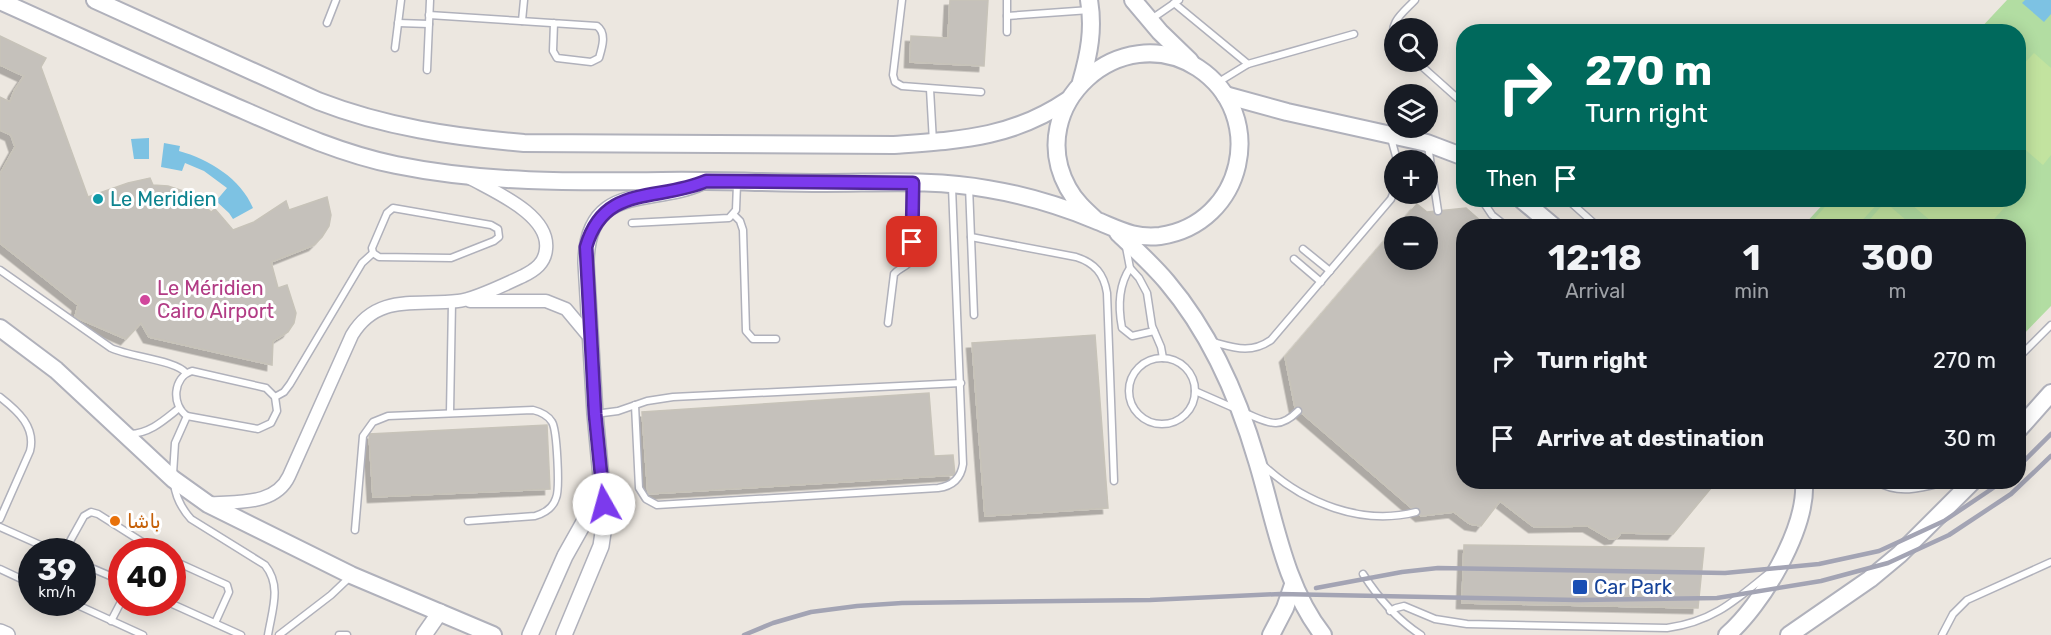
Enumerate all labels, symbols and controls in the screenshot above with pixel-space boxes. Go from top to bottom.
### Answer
map controls [1384,18,1438,270]
button: search [1384,18,1438,72]
text: 270 m [1585,46,1712,96]
icon: right [1486,48,1564,126]
button: layers [1384,84,1438,138]
text: Turn right [1585,97,1708,129]
button: + [1384,150,1438,204]
icon: arrive [1549,162,1582,195]
text: Then [1486,165,1537,192]
place label: Le Meridien [110,187,217,211]
marker: Le Meridien [91,192,105,206]
pin [886,216,937,267]
button: − [1384,216,1438,270]
icon: arrive [895,225,928,258]
text: 12:18 [1548,236,1642,279]
text: 1 [1743,236,1761,279]
text: 300 [1861,236,1934,279]
place label: Le Méridien Cairo Airport [157,276,274,323]
text: Arrival [1565,279,1625,303]
text: min [1734,279,1769,303]
text: m [1889,279,1906,303]
marker: Le Méridien Cairo Airport [138,293,152,307]
icon: right [1486,344,1519,377]
text: Turn right [1537,347,1647,374]
text: 270 m [1933,347,1996,374]
icon: arrive [1486,422,1519,455]
text: Arrive at destination [1537,425,1764,452]
text: 30 m [1944,425,1996,452]
position arrow [572,472,636,536]
place label: باشا [127,509,161,533]
marker: باشا [108,514,122,528]
speed limit sign: 40 [108,538,186,616]
text: 39 [38,552,77,588]
place label: Car Park [1594,575,1673,599]
marker: Car Park [1571,578,1589,596]
text: km/h [38,583,76,601]

